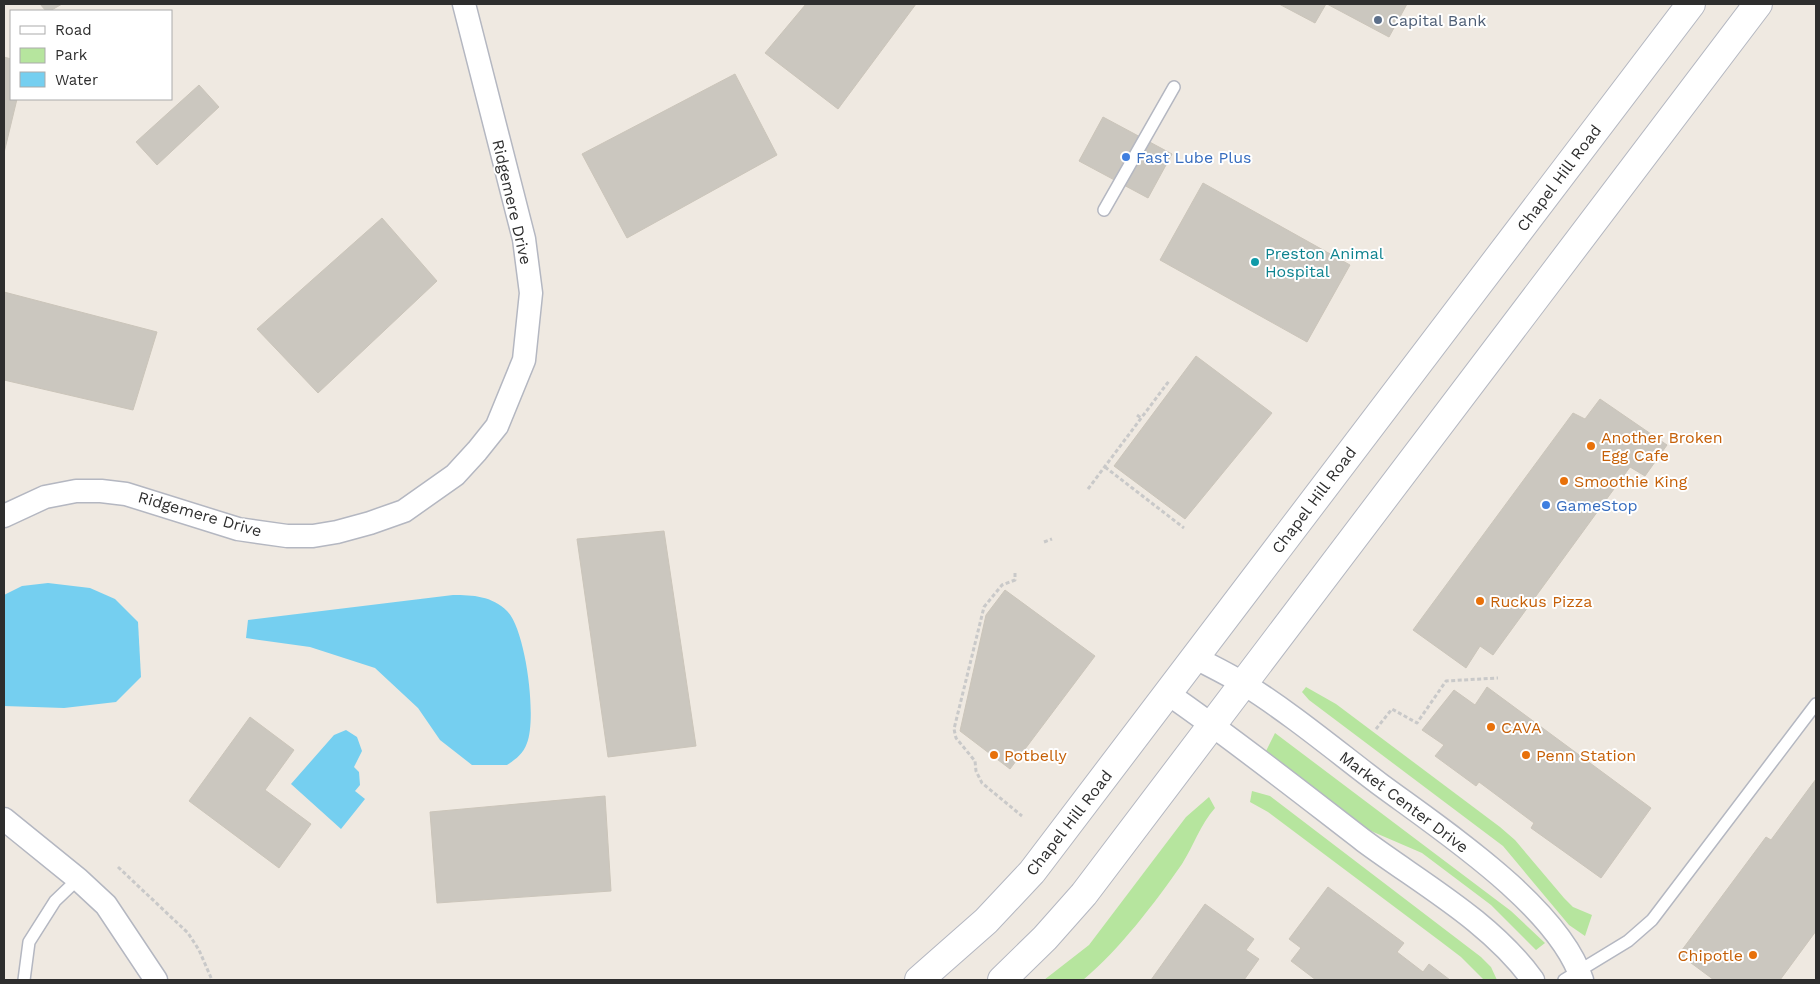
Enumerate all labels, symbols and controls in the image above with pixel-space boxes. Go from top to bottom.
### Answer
legend [10,10,172,100]
place label: Capital Bank [1388,11,1486,30]
marker: Capital Bank [1372,14,1384,26]
text: Road [55,21,92,39]
text: Park [55,46,88,64]
text: Water [55,71,98,89]
street label: Chapel Hill Road [1513,121,1605,235]
street label: Ridgemere Drive [488,138,536,266]
place label: Fast Lube Plus [1136,148,1252,167]
marker: Fast Lube Plus [1120,151,1132,163]
place label: Preston Animal Hospital [1265,244,1384,281]
marker: Preston Animal Hospital [1249,256,1261,268]
place label: Another Broken Egg Cafe [1601,428,1723,465]
marker: Another Broken Egg Cafe [1585,440,1597,452]
street label: Chapel Hill Road [1268,443,1360,557]
place label: Smoothie King [1574,472,1688,491]
marker: Smoothie King [1558,475,1570,487]
street label: Ridgemere Drive [136,487,264,541]
place label: GameStop [1556,496,1638,515]
marker: GameStop [1540,499,1552,511]
place label: Ruckus Pizza [1490,592,1592,611]
marker: Ruckus Pizza [1474,595,1486,607]
place label: CAVA [1501,718,1542,737]
marker: CAVA [1485,721,1497,733]
place label: Potbelly [1004,746,1067,765]
place label: Penn Station [1536,746,1636,765]
street label: Market Center Drive [1336,747,1472,857]
marker: Potbelly [988,749,1000,761]
marker: Penn Station [1520,749,1532,761]
street label: Chapel Hill Road [1022,766,1116,880]
place label: Chipotle [1678,946,1743,965]
marker: Chipotle [1747,949,1759,961]

